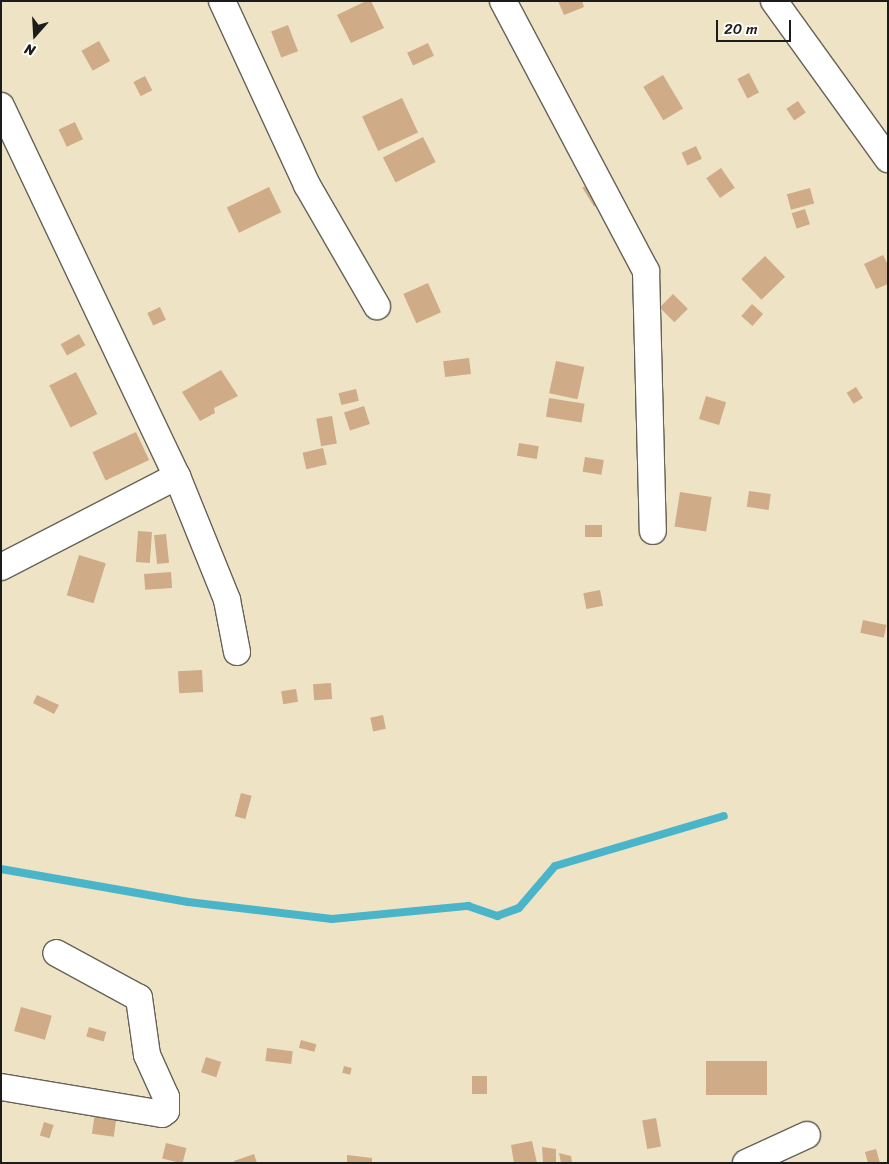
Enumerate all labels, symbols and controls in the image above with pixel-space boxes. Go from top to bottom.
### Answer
north arrow [10,10,60,60]
scale bar [719,10,794,42]
text: 20 m [724,16,758,42]
text: N [21,36,39,63]

